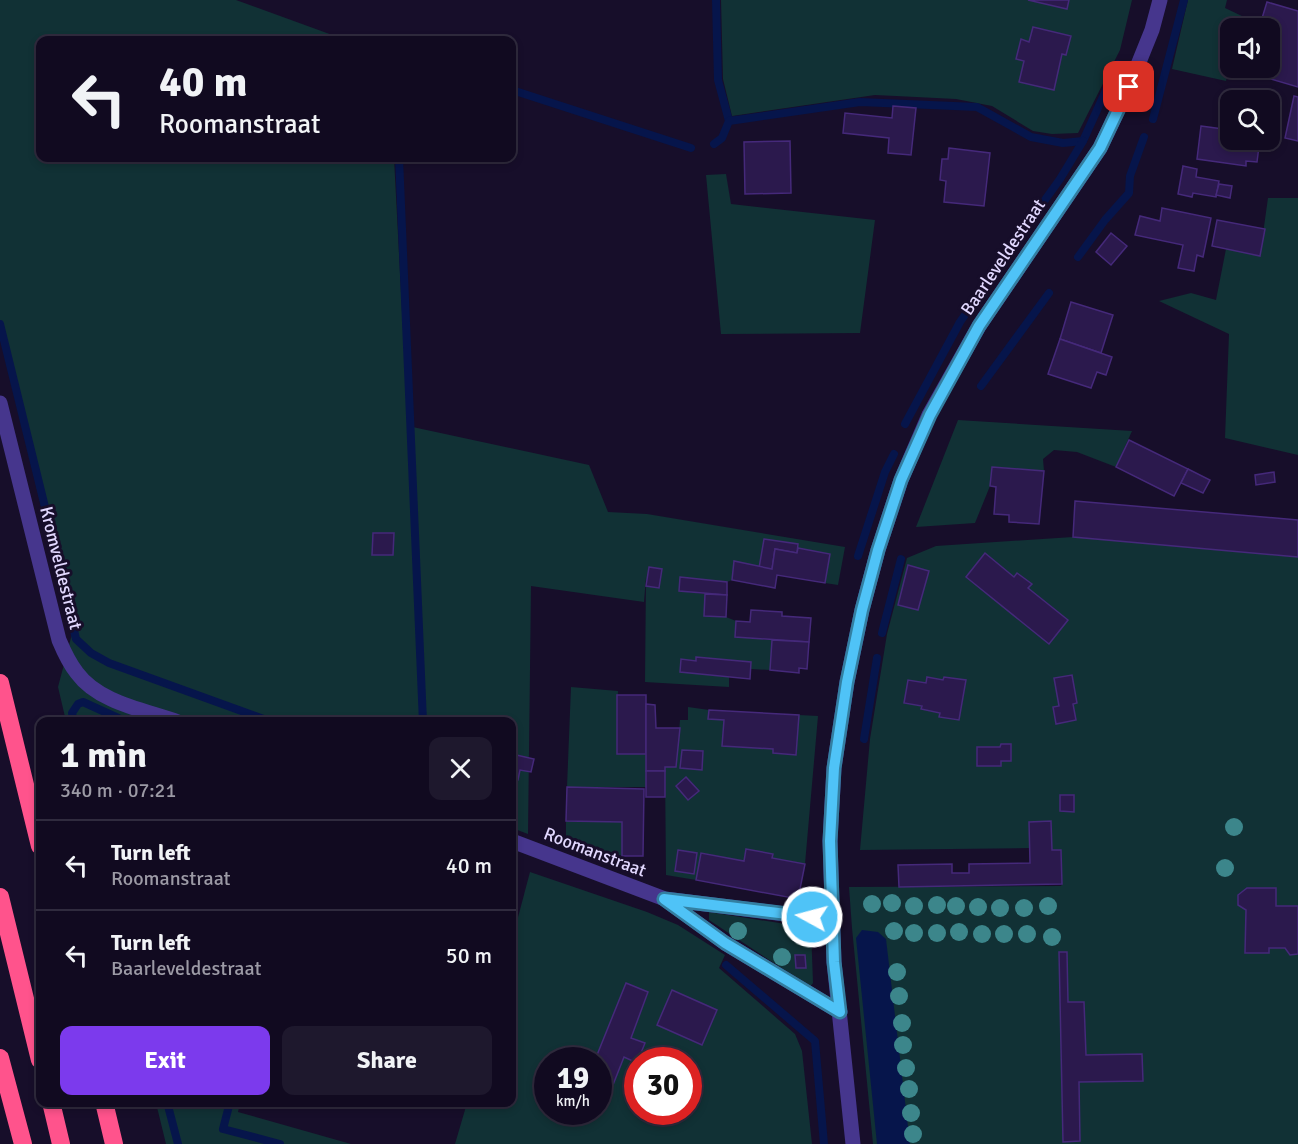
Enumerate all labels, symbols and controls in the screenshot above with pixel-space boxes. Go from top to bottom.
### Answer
map controls [1220,18,1280,150]
button: sound [1220,18,1280,78]
text: 40 m [159,57,248,108]
icon: left [60,60,138,138]
pin [1103,61,1154,112]
icon: arrive [1112,70,1145,103]
button: search [1220,90,1280,150]
text: Roomanstraat [159,108,320,141]
street label: Baarleveldestraat [956,195,1050,319]
street label: Kromveldestraat [35,504,87,632]
text: 1 min [60,733,147,778]
button: close [429,737,492,800]
text: 340 m · 07:21 [60,778,176,803]
street label: Roomanstraat [541,822,649,882]
text: Turn left [111,839,191,866]
icon: left [60,849,93,882]
text: 40 m [446,852,492,879]
text: Roomanstraat [111,866,231,891]
position arrow [780,885,844,949]
text: Turn left [111,929,191,956]
icon: left [60,939,93,972]
text: 50 m [446,942,492,969]
text: Baarleveldestraat [111,956,261,981]
button: Exit [60,1026,270,1095]
button: Share [282,1026,492,1095]
speed limit sign: 30 [624,1047,702,1125]
text: 19 [557,1060,589,1097]
text: km/h [556,1092,590,1110]

